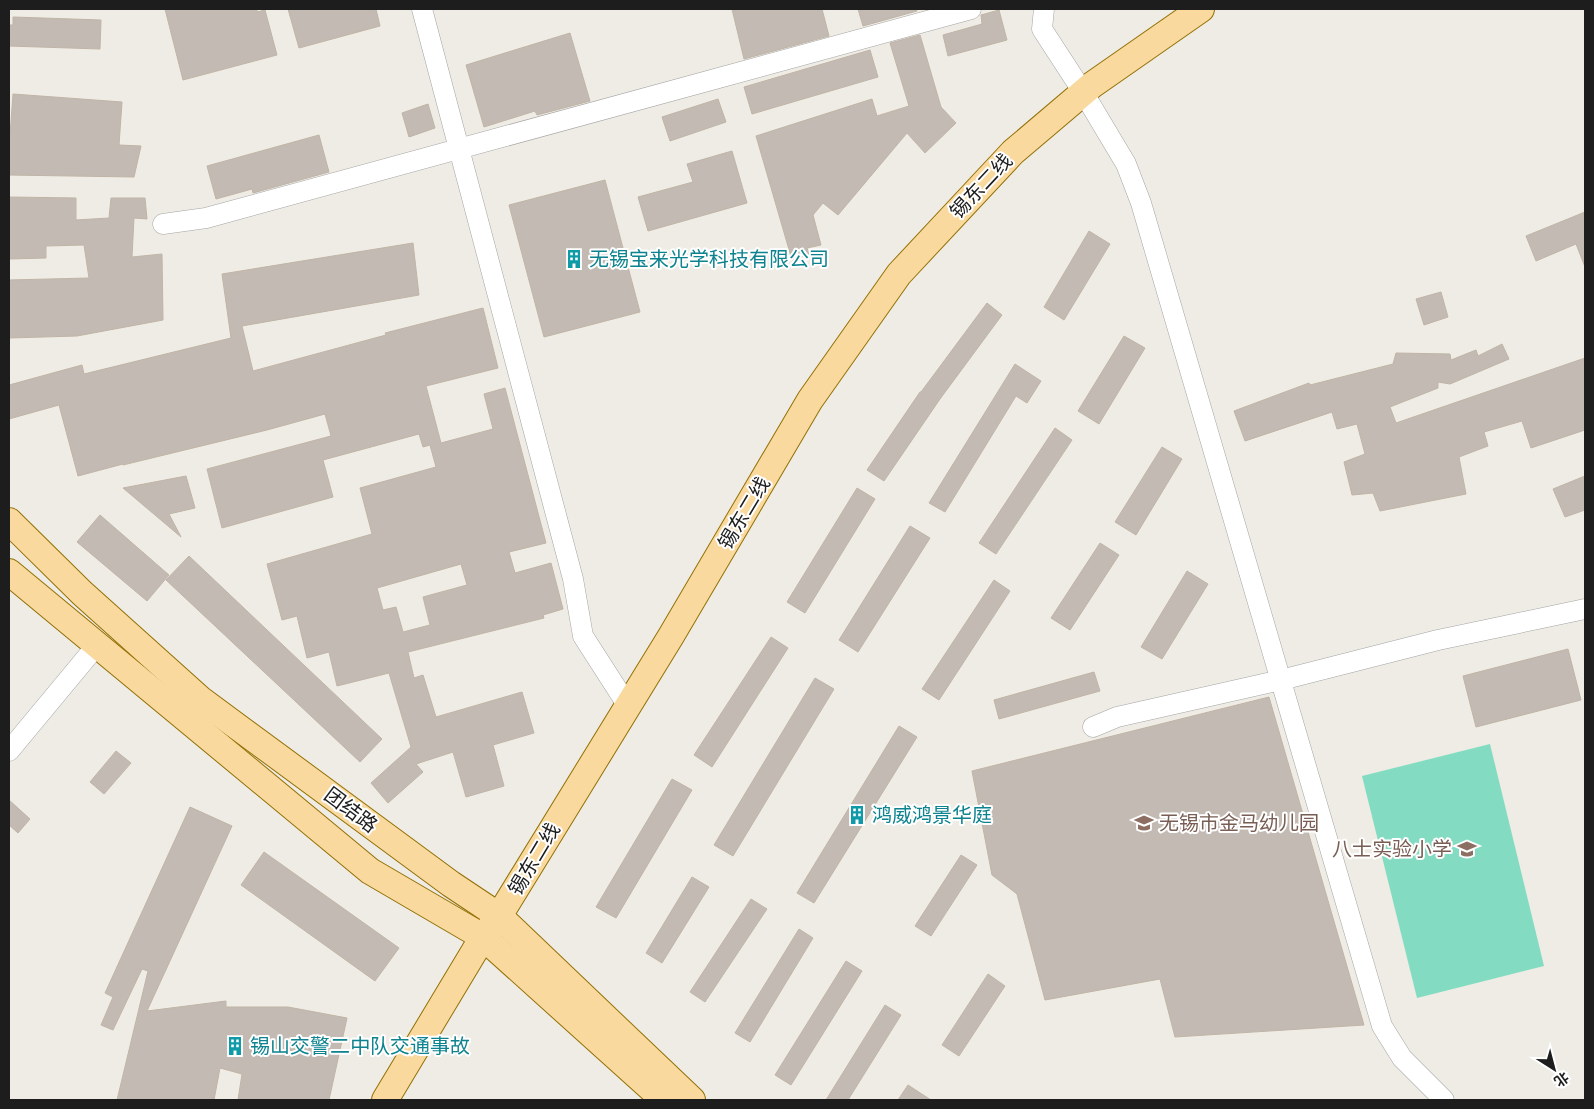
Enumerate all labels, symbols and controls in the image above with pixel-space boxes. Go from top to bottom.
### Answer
street label: 锡东二线 [946,150,1016,223]
building icon: 无锡宝来光学科技有限公司 [563,248,585,270]
place label: 无锡宝来光学科技有限公司 [589,249,829,270]
street label: 锡东二线 [715,474,774,553]
street label: 团结路 [320,784,381,837]
building icon: 鸿威鸿景华庭 [846,804,868,826]
place label: 鸿威鸿景华庭 [872,805,992,826]
school or university icon: 无锡市金马幼儿园 [1133,812,1155,834]
place label: 无锡市金马幼儿园 [1159,813,1319,834]
street label: 锡东二线 [505,820,564,899]
school or university icon: 八士实验小学 [1456,838,1478,860]
place label: 八士实验小学 [1332,839,1452,860]
building icon: 锡山交警二中队交通事故 [224,1035,246,1057]
place label: 锡山交警二中队交通事故 [250,1036,470,1057]
north arrow [1529,1044,1579,1094]
text: 北 [1551,1069,1571,1089]

